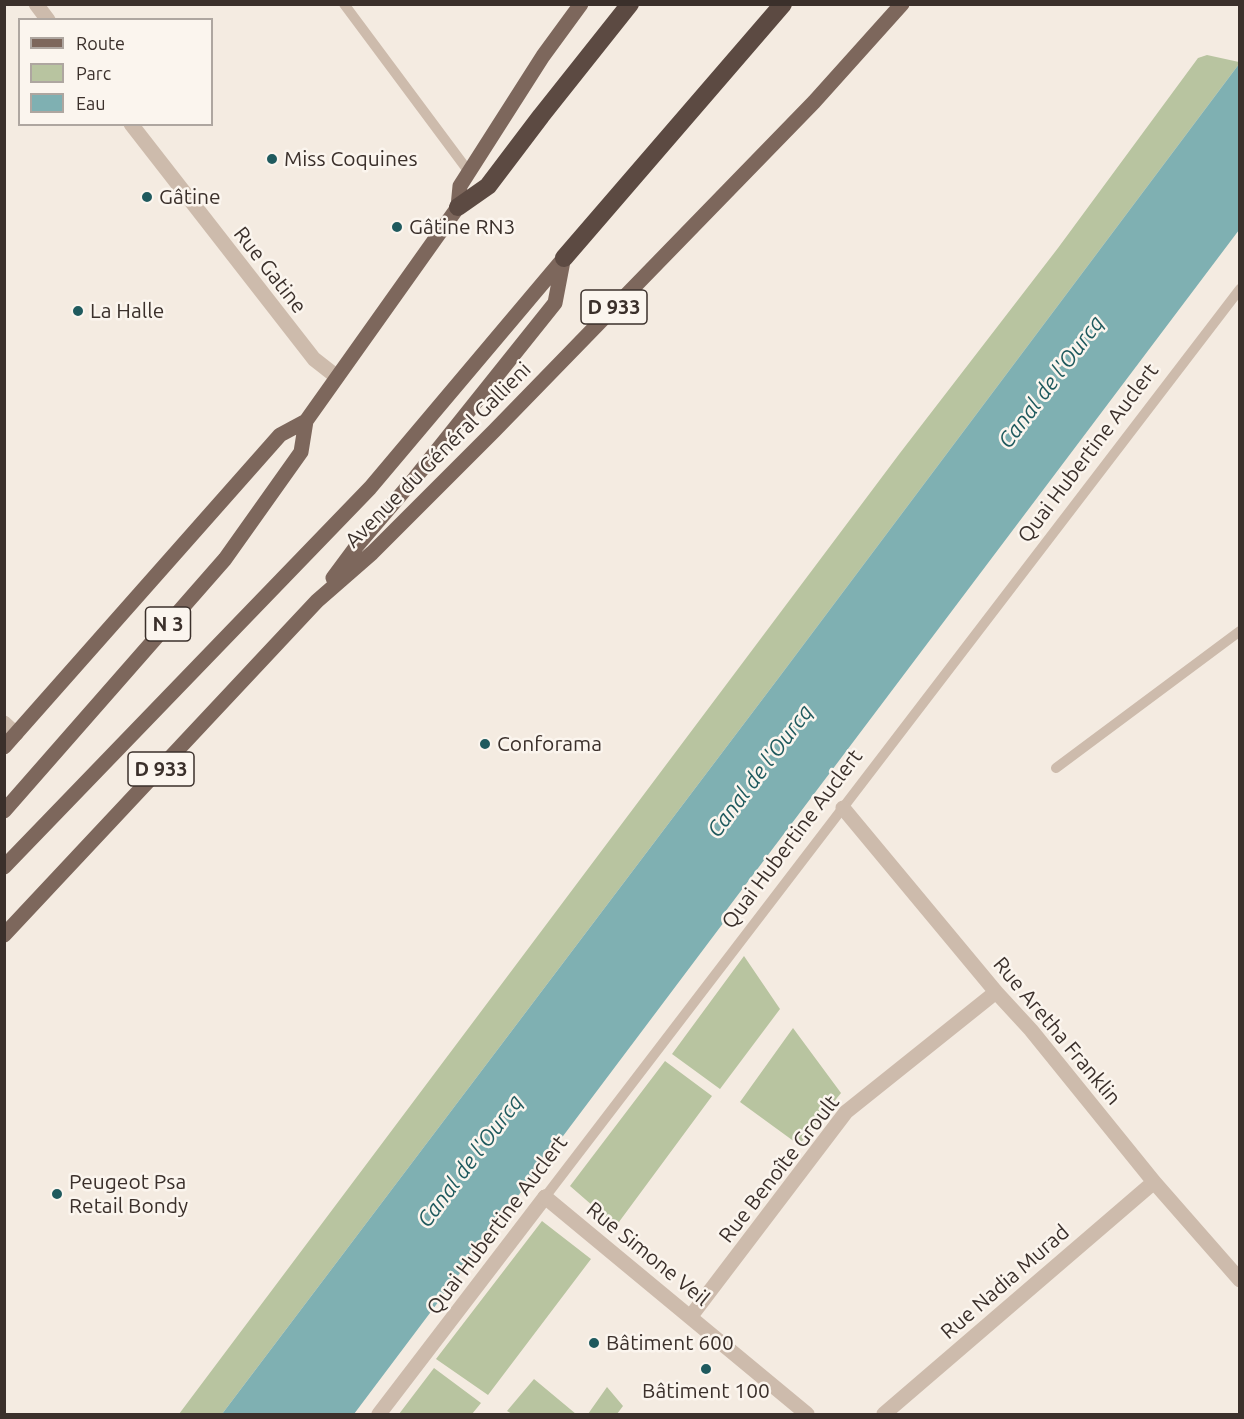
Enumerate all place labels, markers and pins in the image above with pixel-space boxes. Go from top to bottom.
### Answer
place label: Miss Coquines [284,146,418,172]
marker: Miss Coquines [265,152,279,166]
place label: Gâtine [159,184,221,210]
marker: Gâtine [140,190,154,204]
place label: Gâtine RN3 [409,214,515,240]
marker: Gâtine RN3 [390,220,404,234]
place label: La Halle [90,298,164,324]
marker: La Halle [71,304,85,318]
place label: Conforama [497,731,602,757]
marker: Conforama [478,737,492,751]
place label: Peugeot Psa Retail Bondy [69,1169,188,1219]
marker: Peugeot Psa Retail Bondy [50,1187,64,1201]
place label: Bâtiment 600 [606,1330,734,1356]
marker: Bâtiment 600 [587,1336,601,1350]
marker: Bâtiment 100 [699,1362,713,1376]
place label: Bâtiment 100 [642,1378,770,1404]

